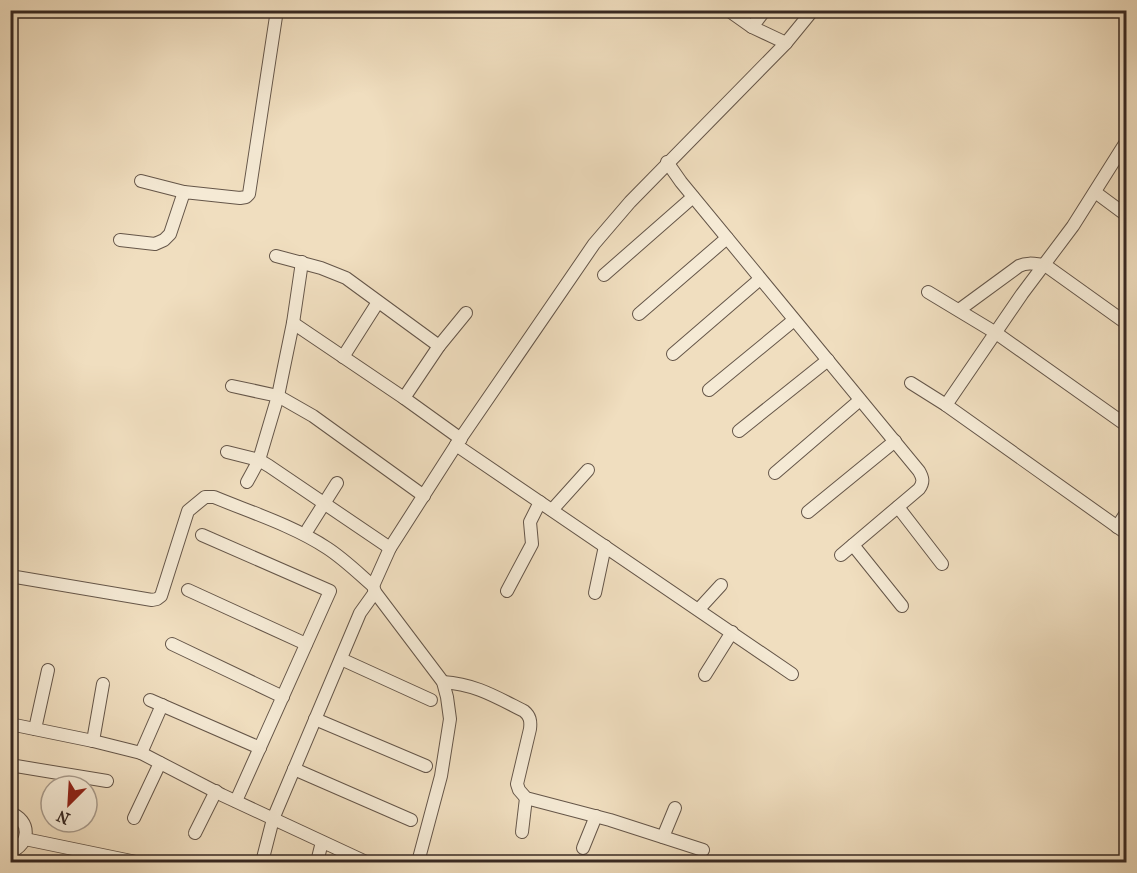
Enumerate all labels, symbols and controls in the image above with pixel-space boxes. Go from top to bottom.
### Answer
north arrow [39,774,99,834]
text: N [53,806,73,828]

